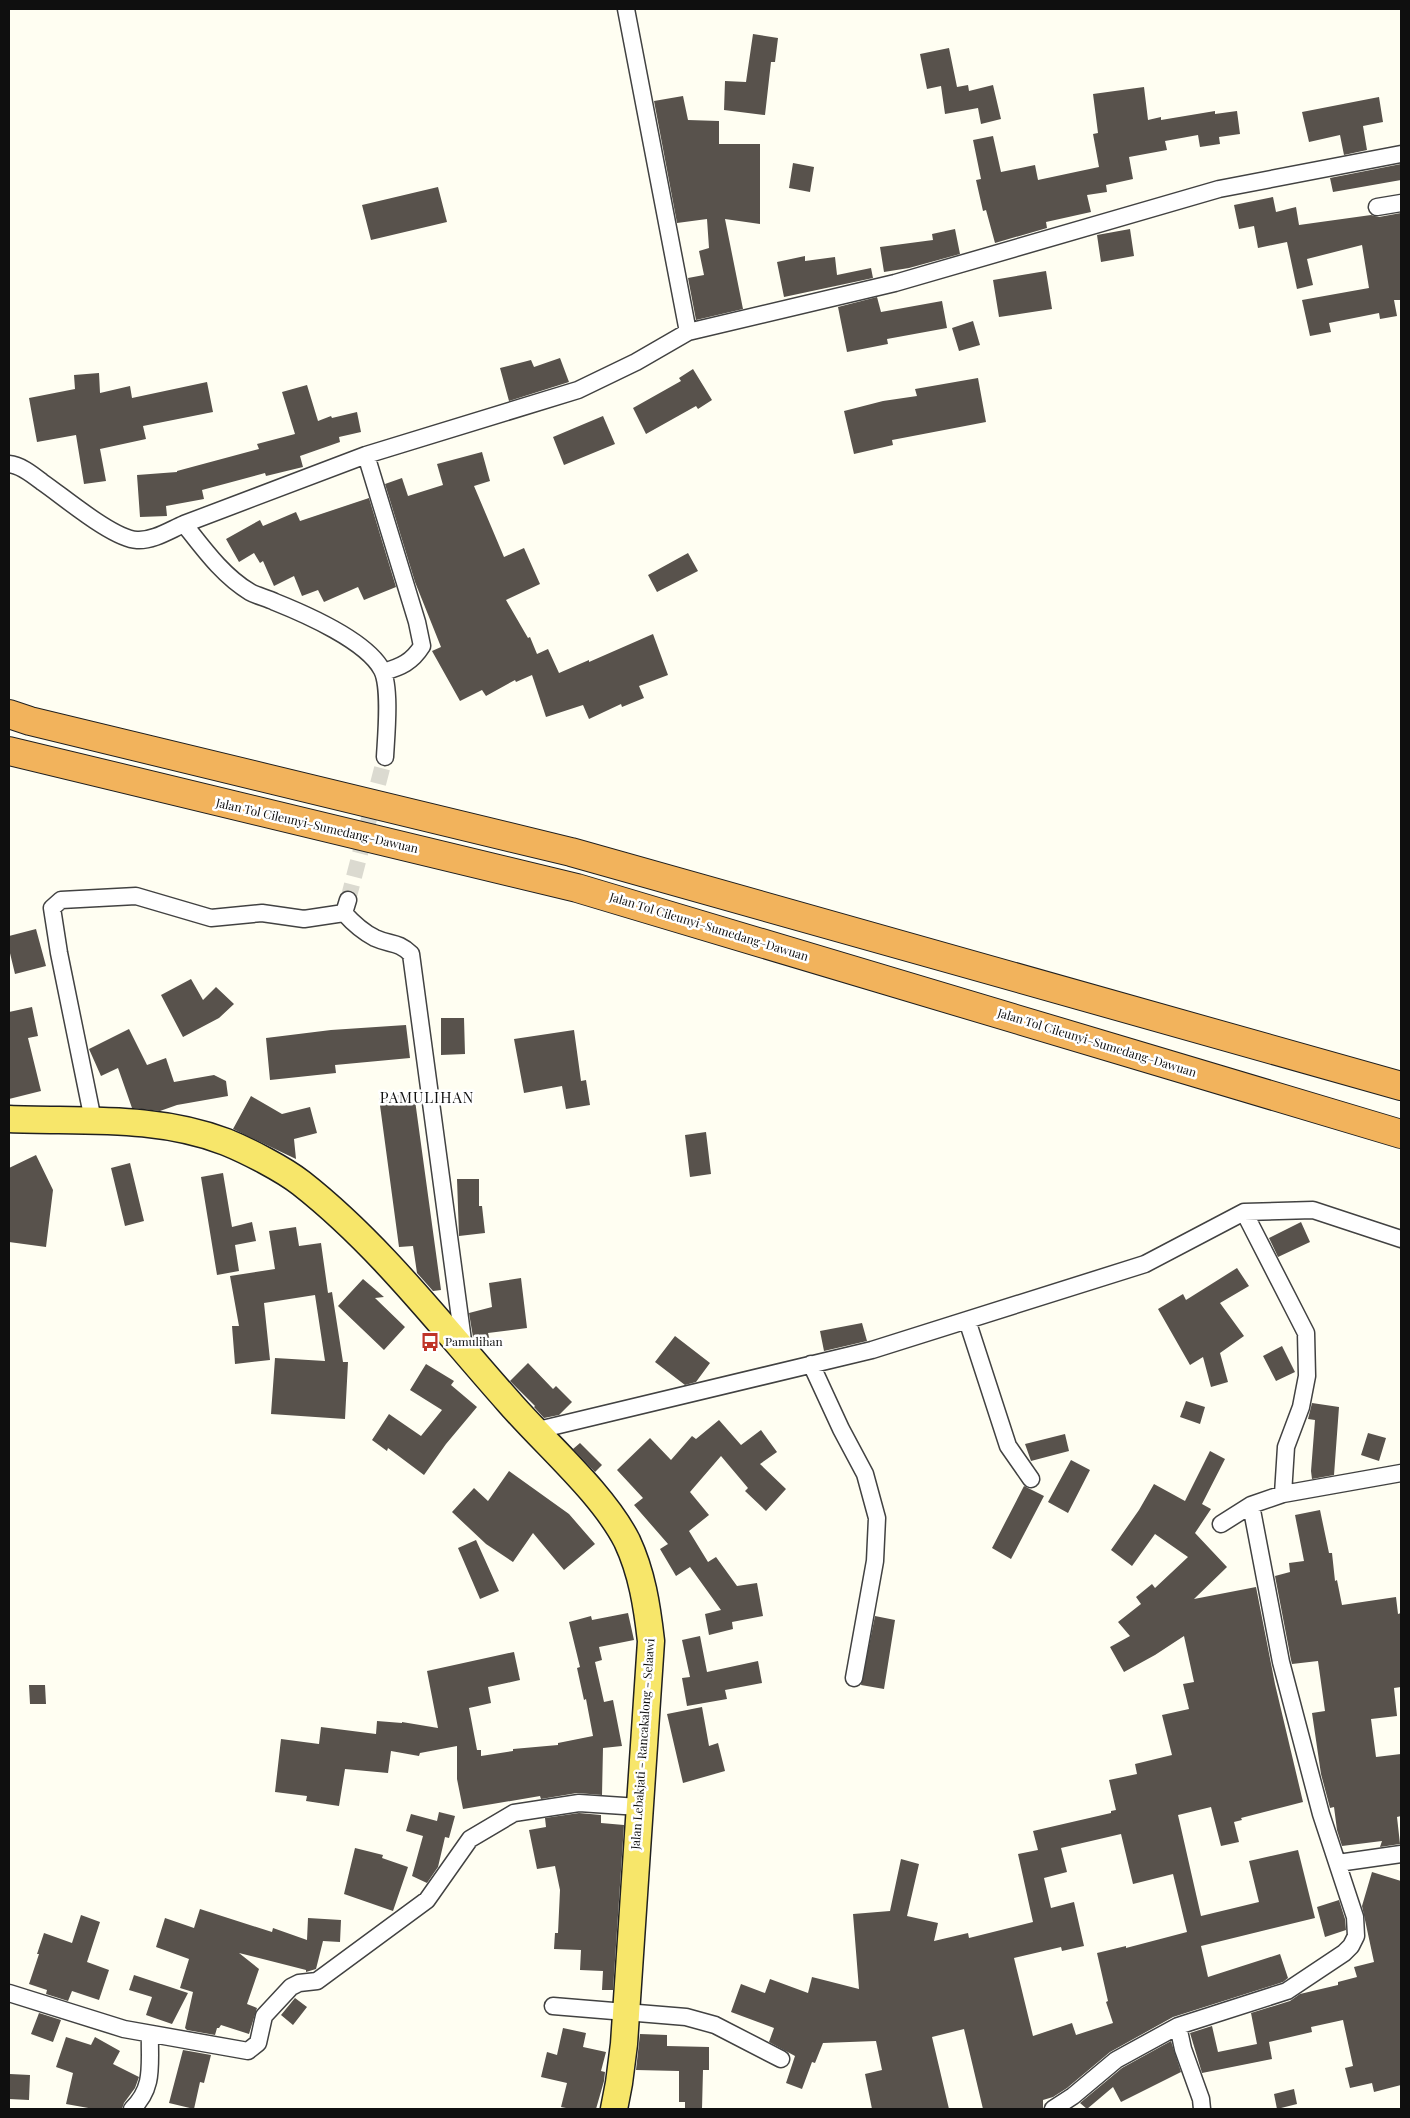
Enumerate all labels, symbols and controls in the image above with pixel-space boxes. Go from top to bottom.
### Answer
street label: Jalan Tol Cileunyi–Sumedang–Dawuan [213,794,420,856]
street label: Jalan Tol Cileunyi–Sumedang–Dawuan [607,888,811,964]
street label: Jalan Tol Cileunyi–Sumedang–Dawuan [995,1004,1199,1080]
district label: PAMULIHAN [380,1087,474,1107]
bus stop icon: Pamulihan [419,1331,441,1353]
place label: Pamulihan [445,1333,503,1349]
street label: Jalan Lebakjati - Rancakalong - Selaawi [627,1637,657,1851]

